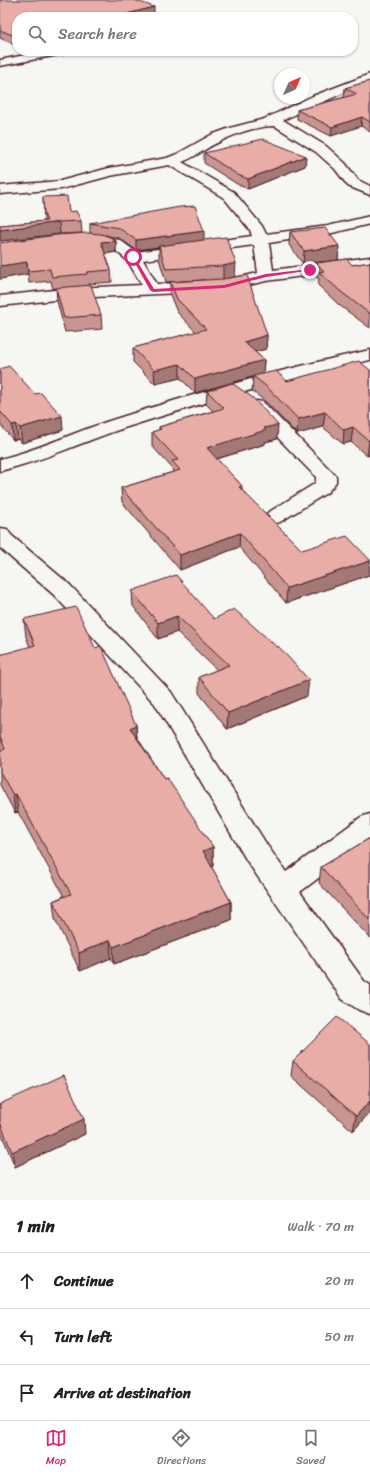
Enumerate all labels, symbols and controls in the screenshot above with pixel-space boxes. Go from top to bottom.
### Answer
search box [12,12,358,56]
text: Search here [58,21,137,47]
icon: search [26,23,48,45]
north arrow [274,68,310,104]
route start [124,248,142,266]
route end [301,261,319,279]
text: 1 min [16,1211,55,1241]
text: Walk · 70 m [288,1215,354,1238]
text: Continue [54,1268,114,1294]
text: 20 m [325,1269,354,1292]
icon: ahead [16,1270,38,1292]
text: Turn left [54,1324,112,1350]
text: 50 m [324,1325,354,1348]
icon: left [16,1326,38,1348]
text: Arrive at destination [54,1380,191,1406]
icon: arrive [16,1382,38,1404]
tab: Map [45,1427,67,1470]
tab: Directions [157,1427,206,1470]
tab: Saved [296,1427,325,1470]

